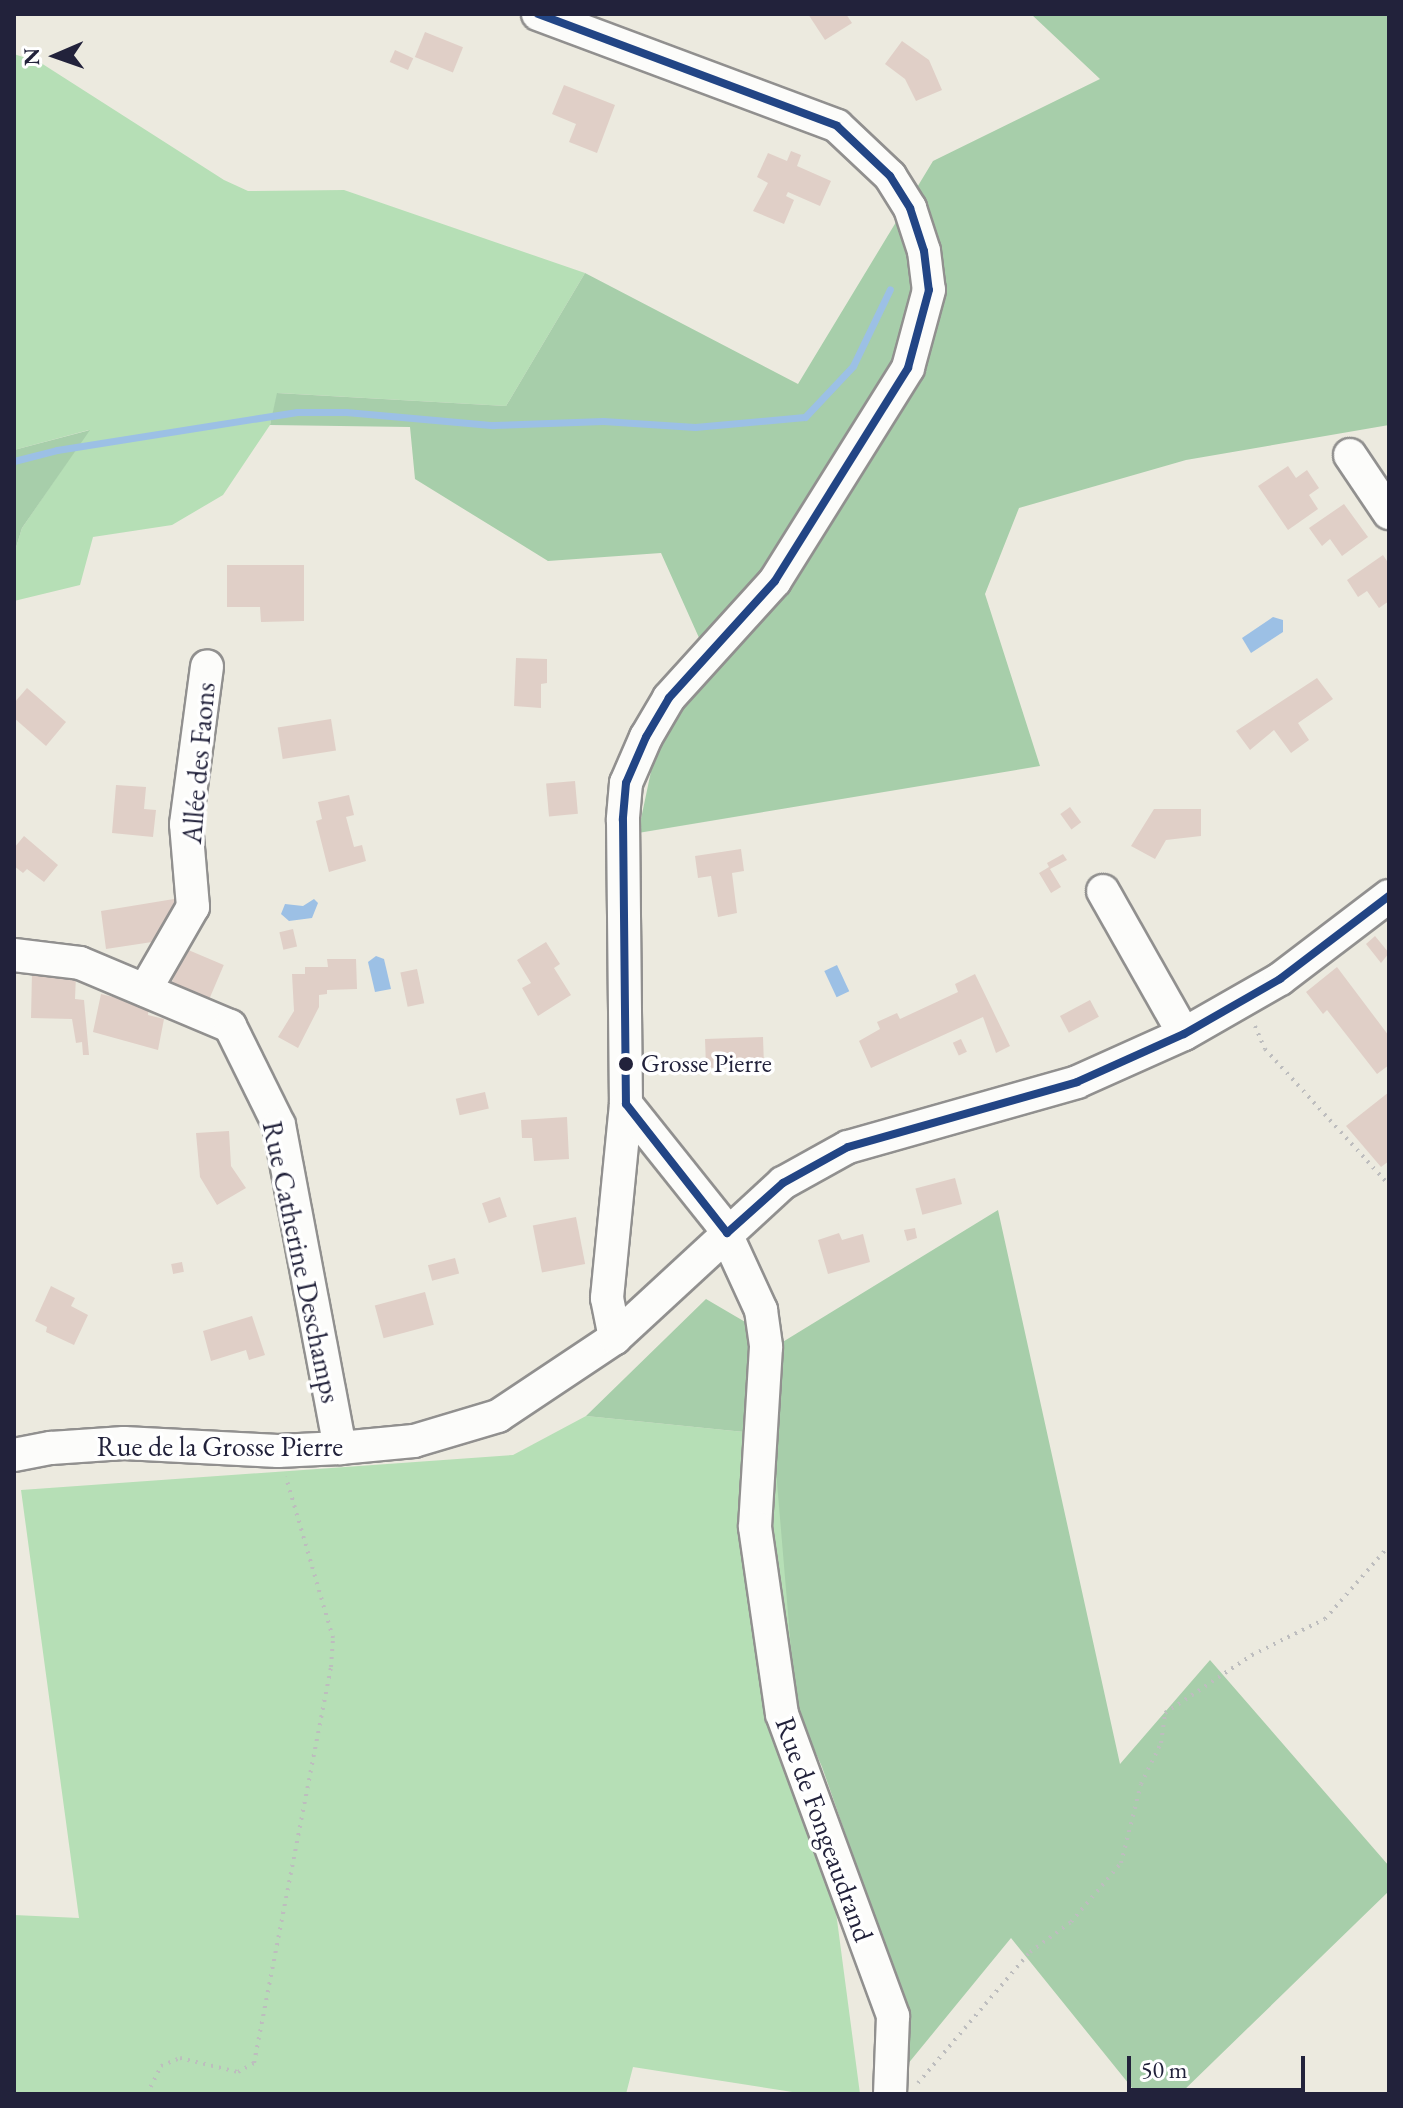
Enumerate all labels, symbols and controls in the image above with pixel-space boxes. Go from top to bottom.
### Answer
north arrow [16,16,96,96]
text: N [17,47,46,66]
street label: Allée des Faons [174,681,222,845]
place label: Grosse Pierre [641,1048,772,1080]
marker: Grosse Pierre [618,1056,634,1072]
street label: Rue Catherine Deschamps [256,1118,348,1406]
street label: Rue de la Grosse Pierre [97,1429,343,1463]
street label: Rue de Fongeaudrand [769,1712,881,1946]
scale bar [1131,2040,1309,2090]
text: 50 m [1141,2054,1188,2085]

